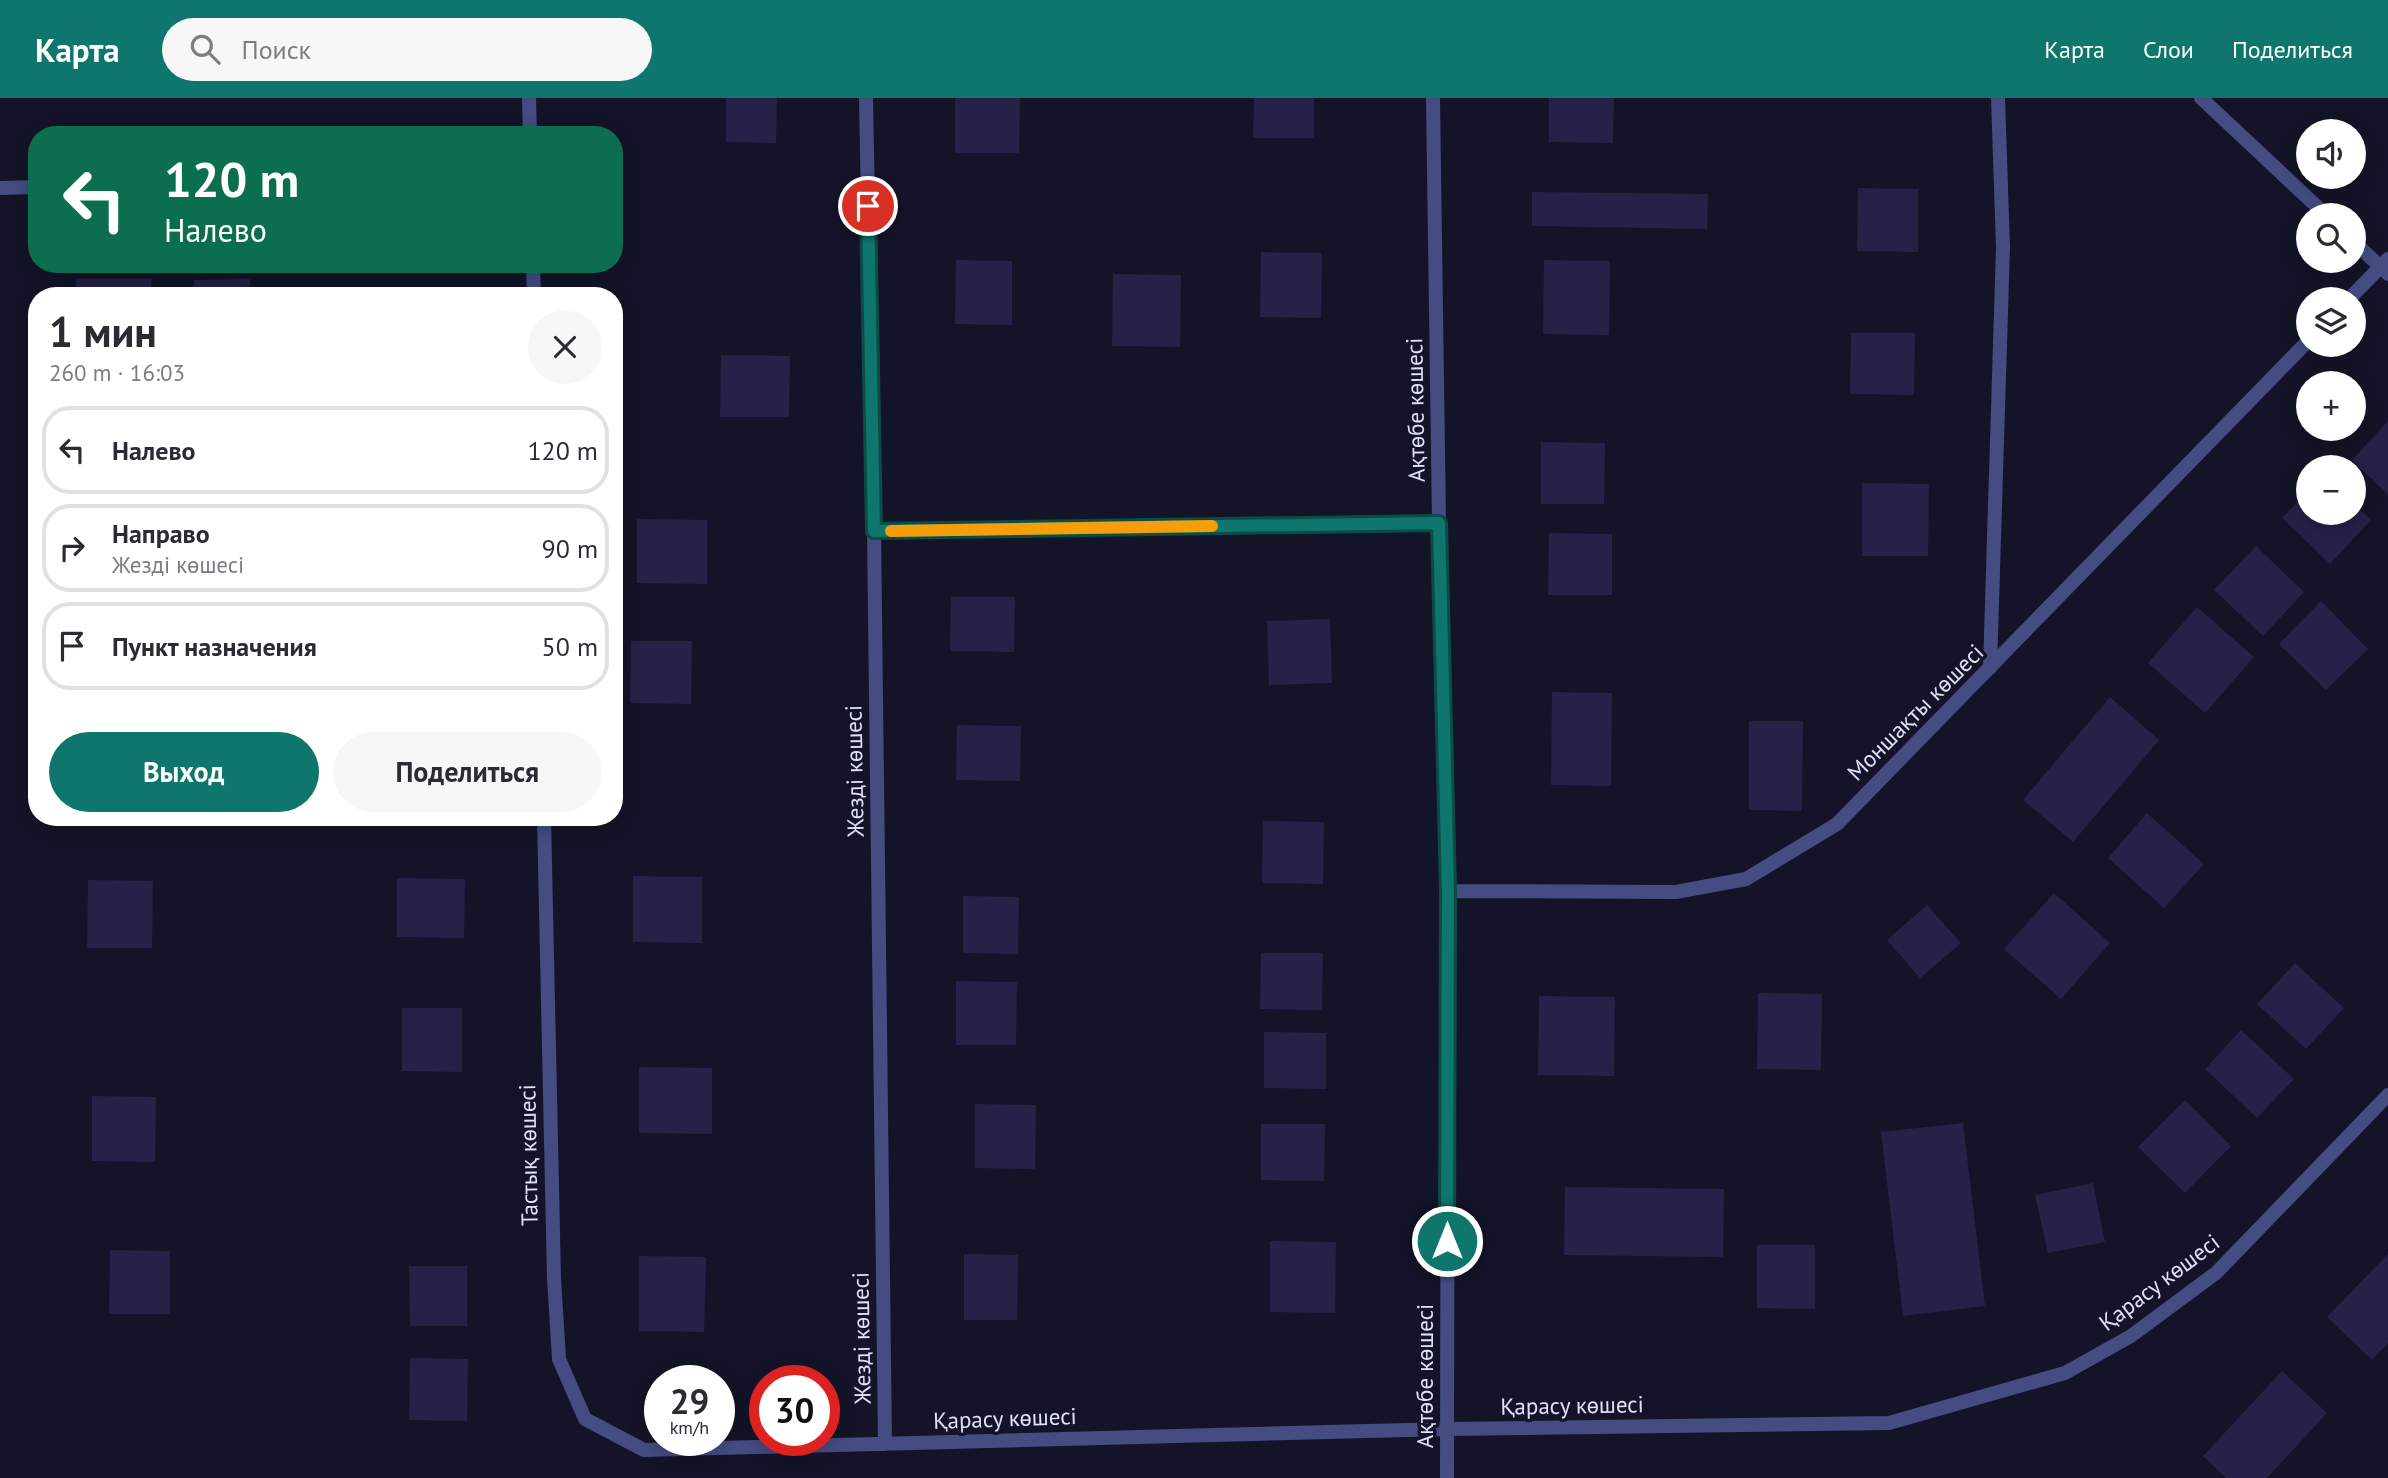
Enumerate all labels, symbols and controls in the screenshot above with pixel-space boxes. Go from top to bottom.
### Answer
search box [162,18,652,81]
text: Карта [35,28,120,71]
icon: search [186,30,224,68]
text: Поиск [242,33,311,66]
text: Карта [2044,34,2105,65]
text: Слои [2143,34,2194,65]
text: Поделиться [2232,34,2353,65]
map controls [2296,119,2366,525]
button: sound [2296,119,2366,189]
text: 120 m [164,147,299,211]
icon: left [49,154,140,245]
pin [838,176,898,236]
icon: arrive [849,187,887,225]
button: search [2296,203,2366,273]
text: Налево [164,209,267,251]
button: layers [2296,287,2366,357]
text: 1 мин [49,304,157,359]
button: close [528,310,602,384]
street label: Ақтөбе көшесі [1399,338,1431,482]
text: 260 m · 16:03 [49,358,185,387]
button: + [2296,371,2366,441]
icon: left [53,431,91,469]
text: Налево [112,434,196,467]
text: 120 m [527,434,598,467]
button: − [2296,455,2366,525]
text: Направо [112,517,210,550]
icon: right [53,529,91,567]
text: 90 m [542,532,598,565]
text: Жезді көшесі [112,550,244,579]
icon: arrive [53,627,91,665]
text: Пункт назначения [112,630,317,663]
text: 50 m [542,630,598,663]
street label: Моншақты көшесі [1841,638,1989,786]
street label: Жезді көшесі [838,705,870,838]
button: Выход [49,732,319,812]
button: Поделиться [333,732,602,812]
street label: Тастық көшесі [512,1084,544,1226]
position arrow [1410,1204,1484,1278]
street label: Қарасу көшесі [2093,1227,2225,1337]
street label: Жезді көшесі [845,1272,877,1405]
street label: Ақтөбе көшесі [1410,1304,1439,1448]
speed limit sign: 30 [749,1365,840,1456]
text: 29 [670,1378,709,1424]
street label: Қарасу көшесі [1500,1389,1644,1421]
street label: Қарасу көшесі [933,1401,1077,1435]
text: km/h [670,1416,709,1439]

